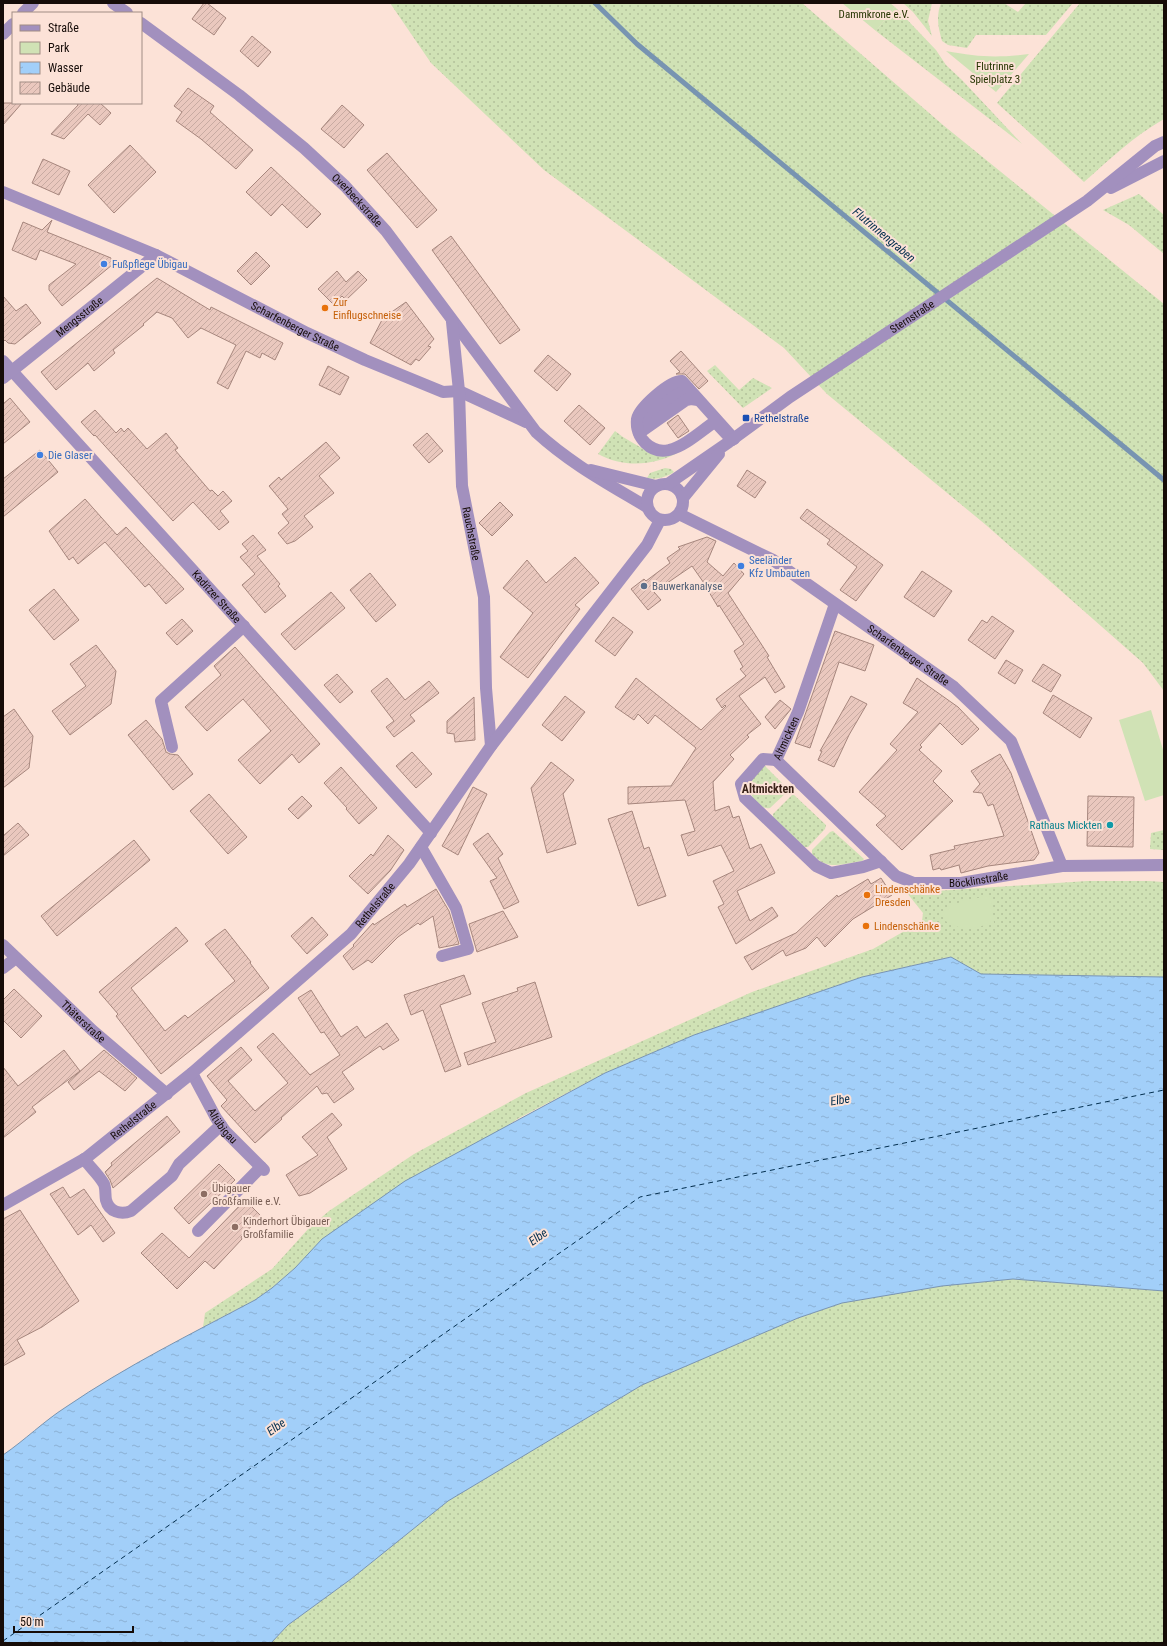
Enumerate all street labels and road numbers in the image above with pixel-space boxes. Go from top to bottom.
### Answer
street label: Overbeckstraße [329,171,385,230]
street label: Mengsstraße [53,294,106,340]
street label: Sternstraße [888,298,937,336]
street label: Scharfenberger Straße [249,299,341,354]
street label: Rauchstraße [459,506,483,562]
street label: Kaditzer Straße [189,568,243,626]
street label: Scharfenberger Straße [864,622,952,689]
street label: Altmickten [771,714,802,762]
street label: Böcklinstraße [949,869,1009,890]
street label: Rethelstraße [353,880,398,931]
street label: Thäterstraße [58,998,108,1046]
street label: Rethelstraße [108,1098,159,1143]
street label: Altübigau [205,1106,240,1147]

